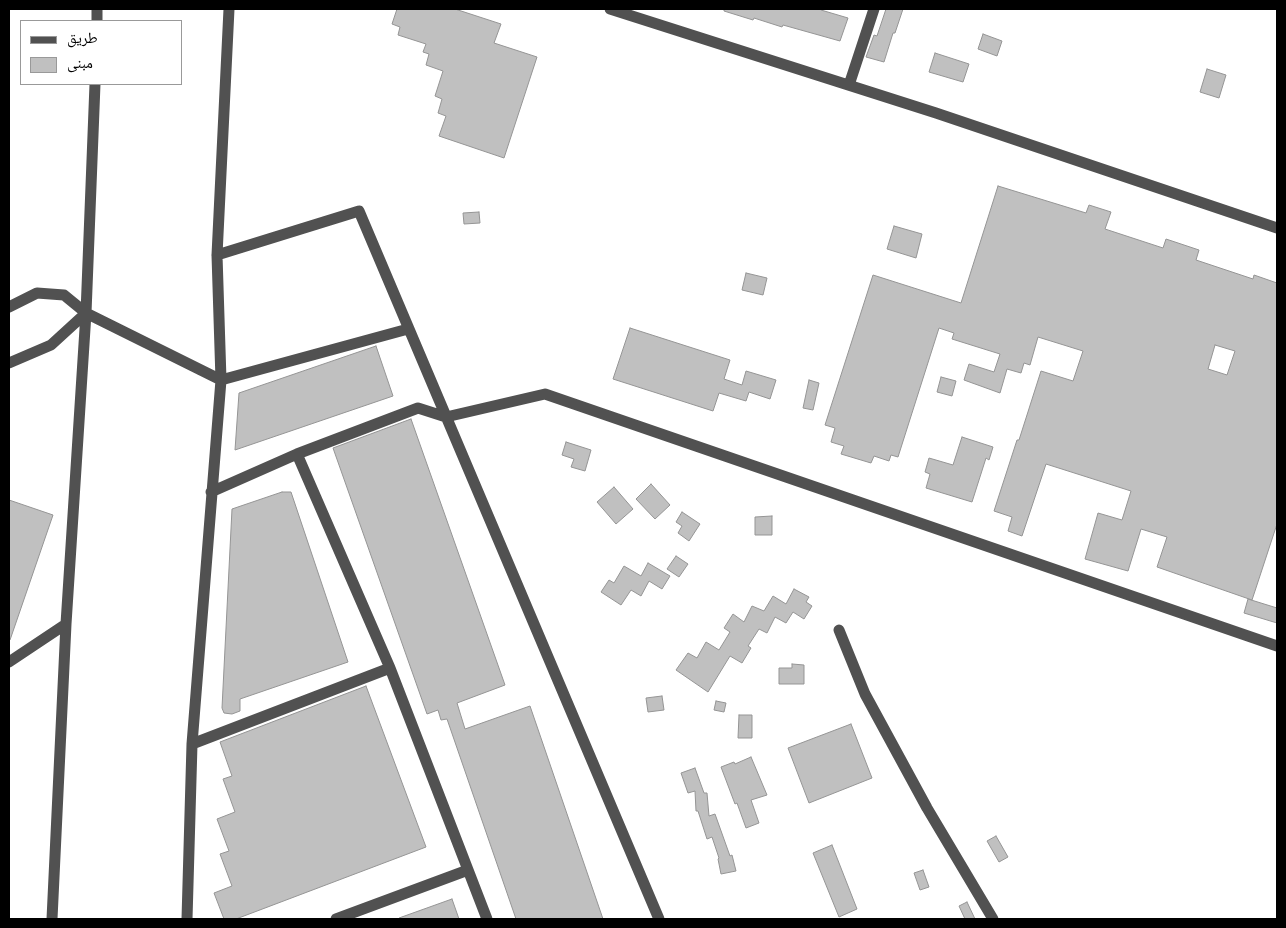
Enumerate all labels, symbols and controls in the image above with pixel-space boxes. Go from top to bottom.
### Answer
legend [20,20,182,85]
text: طريق [67,27,98,47]
text: مبنى [67,52,93,72]

